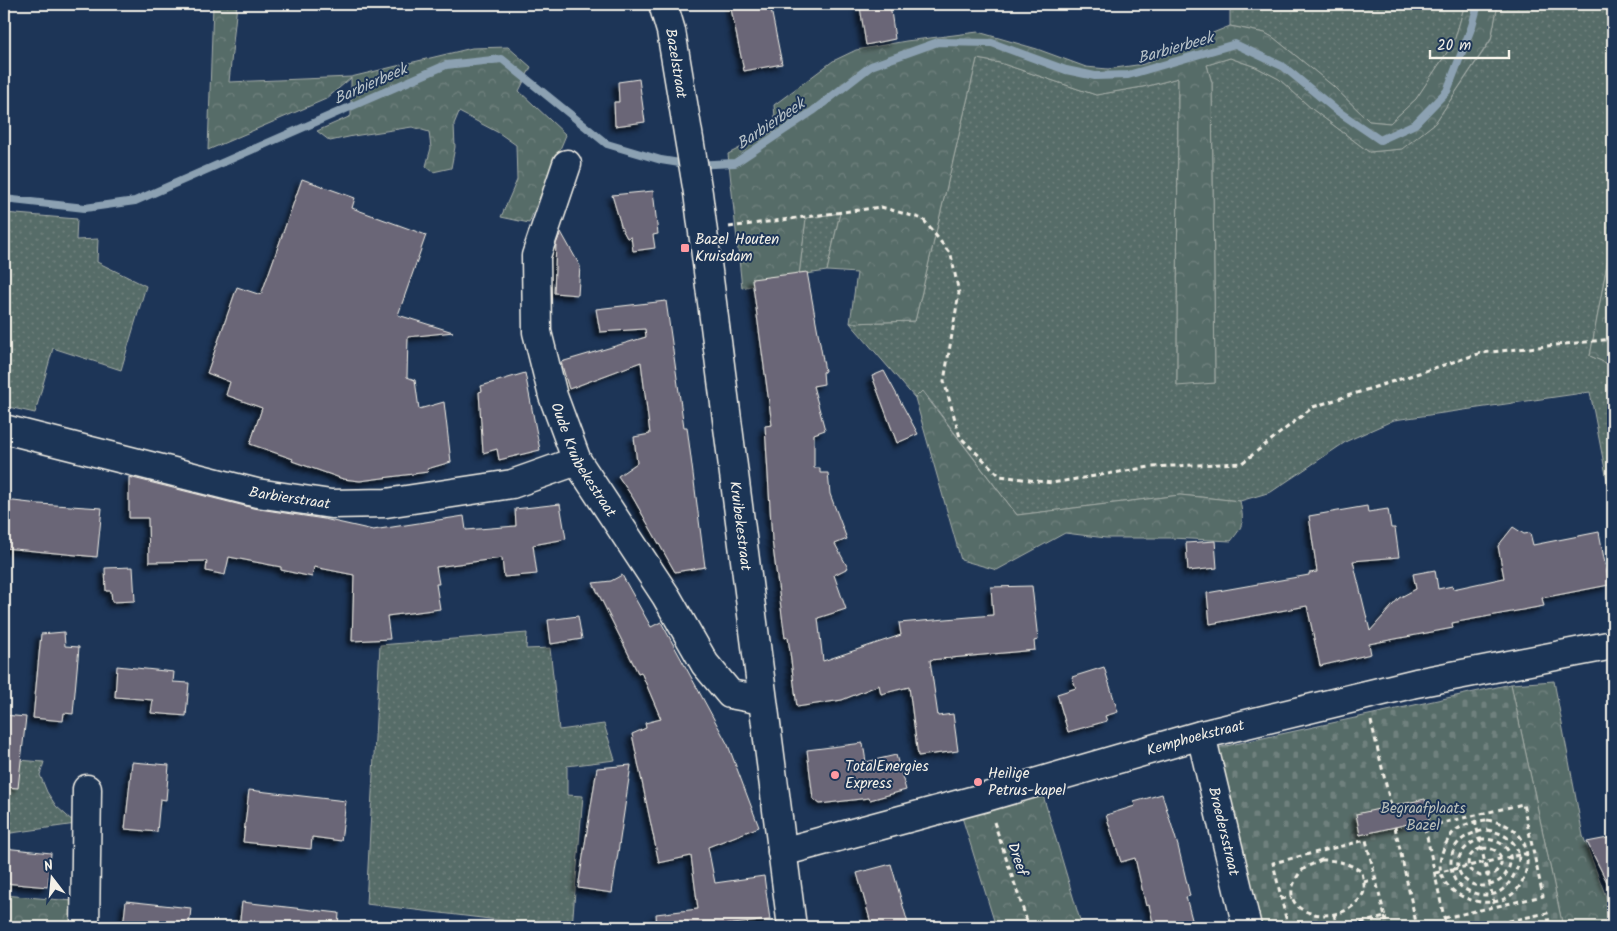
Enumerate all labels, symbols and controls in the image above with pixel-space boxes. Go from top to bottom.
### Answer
water label: Barbierbeek [1134,25,1219,71]
street label: Bazelstraat [658,27,693,101]
scale bar [1430,28,1508,60]
text: 20 m [1437,34,1471,58]
water label: Barbierbeek [330,56,414,112]
water label: Barbierbeek [732,91,812,156]
place label: Bazel Houten Kruisdam [695,228,779,269]
marker: Bazel Houten Kruisdam [679,242,691,254]
street label: Oude Kruibekestraat [543,399,622,523]
street label: Barbierstraat [246,480,332,517]
street label: Kruibekestraat [722,480,757,572]
street label: Kemphoekstraat [1144,714,1247,763]
place label: TotalEnergies Express [845,755,929,796]
place label: Heilige Petrus-kapel [988,762,1066,803]
marker: TotalEnergies Express [829,769,841,781]
marker: Heilige Petrus-kapel [972,776,984,788]
street label: Broedersstraat [1201,785,1245,879]
park label: Begraafplaats Bazel [1380,797,1466,838]
street label: Dreef [1000,840,1034,880]
north arrow [28,854,78,904]
text: N [41,855,56,878]

